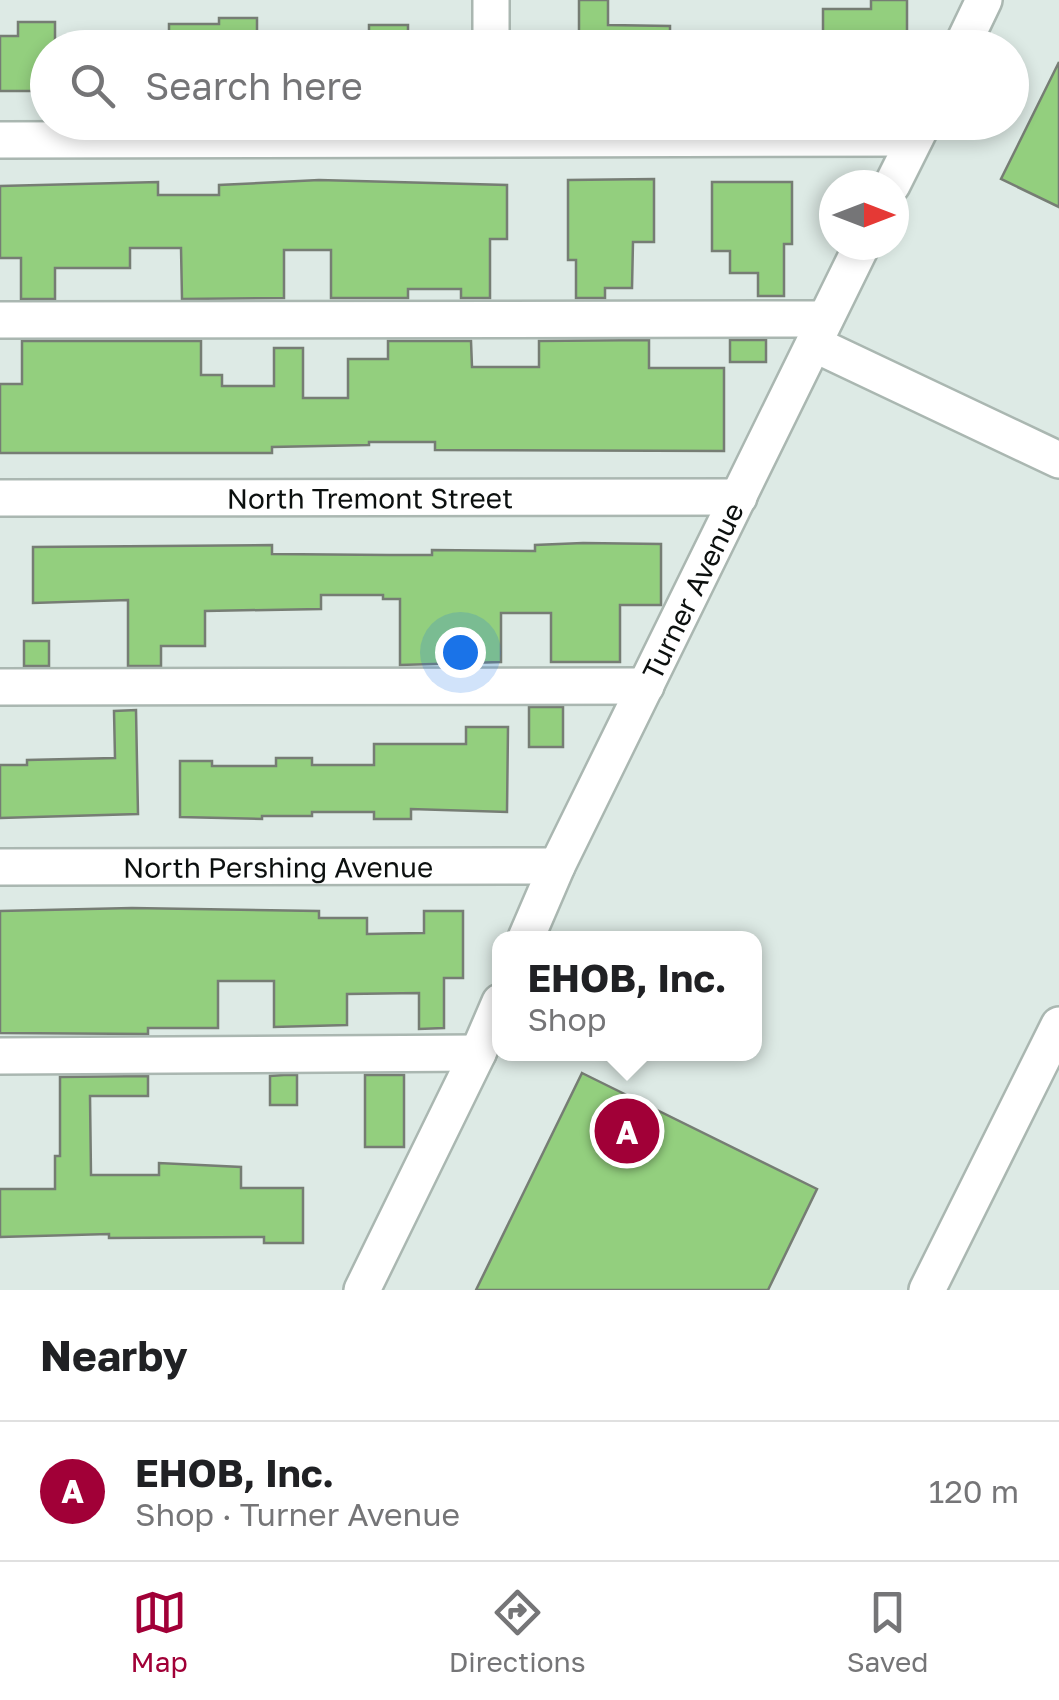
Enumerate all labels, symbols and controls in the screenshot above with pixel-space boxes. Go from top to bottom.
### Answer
search box [30,30,1029,140]
icon: search [65,58,120,113]
text: Search here [145,63,363,108]
north arrow [819,170,909,260]
street label: North Tremont Street [227,481,513,514]
street label: Turner Avenue [635,497,750,685]
your location [435,627,486,678]
street label: North Pershing Avenue [123,850,433,883]
popup [492,931,762,1061]
text: EHOB, Inc. [527,955,727,1000]
text: Shop [527,1000,606,1038]
pin: A [594,1094,660,1168]
text: Nearby [40,1330,188,1380]
text: EHOB, Inc. [135,1450,334,1495]
text: A [61,1472,84,1510]
text: 120 m [929,1472,1019,1510]
text: Shop · Turner Avenue [135,1495,460,1533]
tab: Map [131,1585,188,1678]
tab: Directions [449,1585,586,1678]
tab: Saved [847,1585,928,1678]

